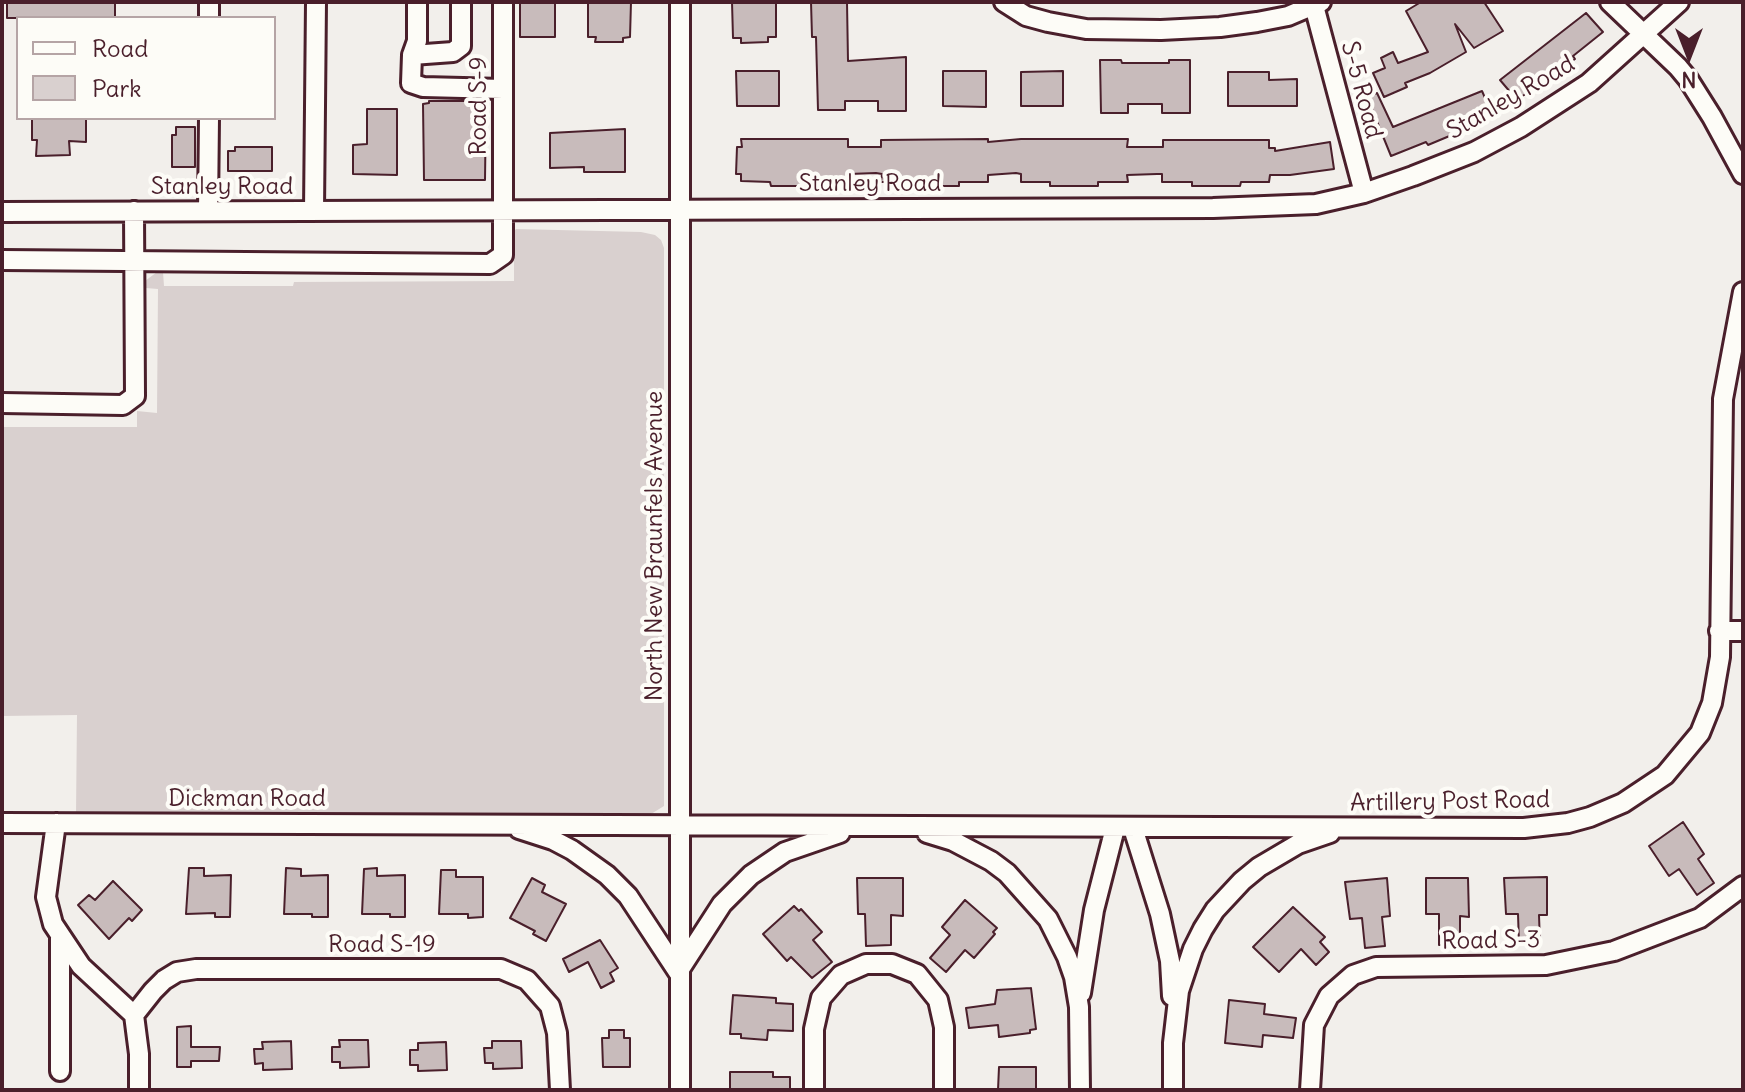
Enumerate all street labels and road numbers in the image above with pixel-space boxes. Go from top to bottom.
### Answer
street label: S-5 Road [1334,38,1388,142]
street label: Stanley Road [1442,50,1580,146]
street label: Road S-9 [465,56,493,156]
street label: Stanley Road [799,170,941,198]
street label: Stanley Road [151,173,293,201]
street label: North New Braunfels Avenue [641,391,669,701]
street label: Dickman Road [168,785,326,813]
street label: Artillery Post Road [1350,786,1550,818]
street label: Road S-3 [1441,926,1541,956]
street label: Road S-19 [328,931,436,959]

